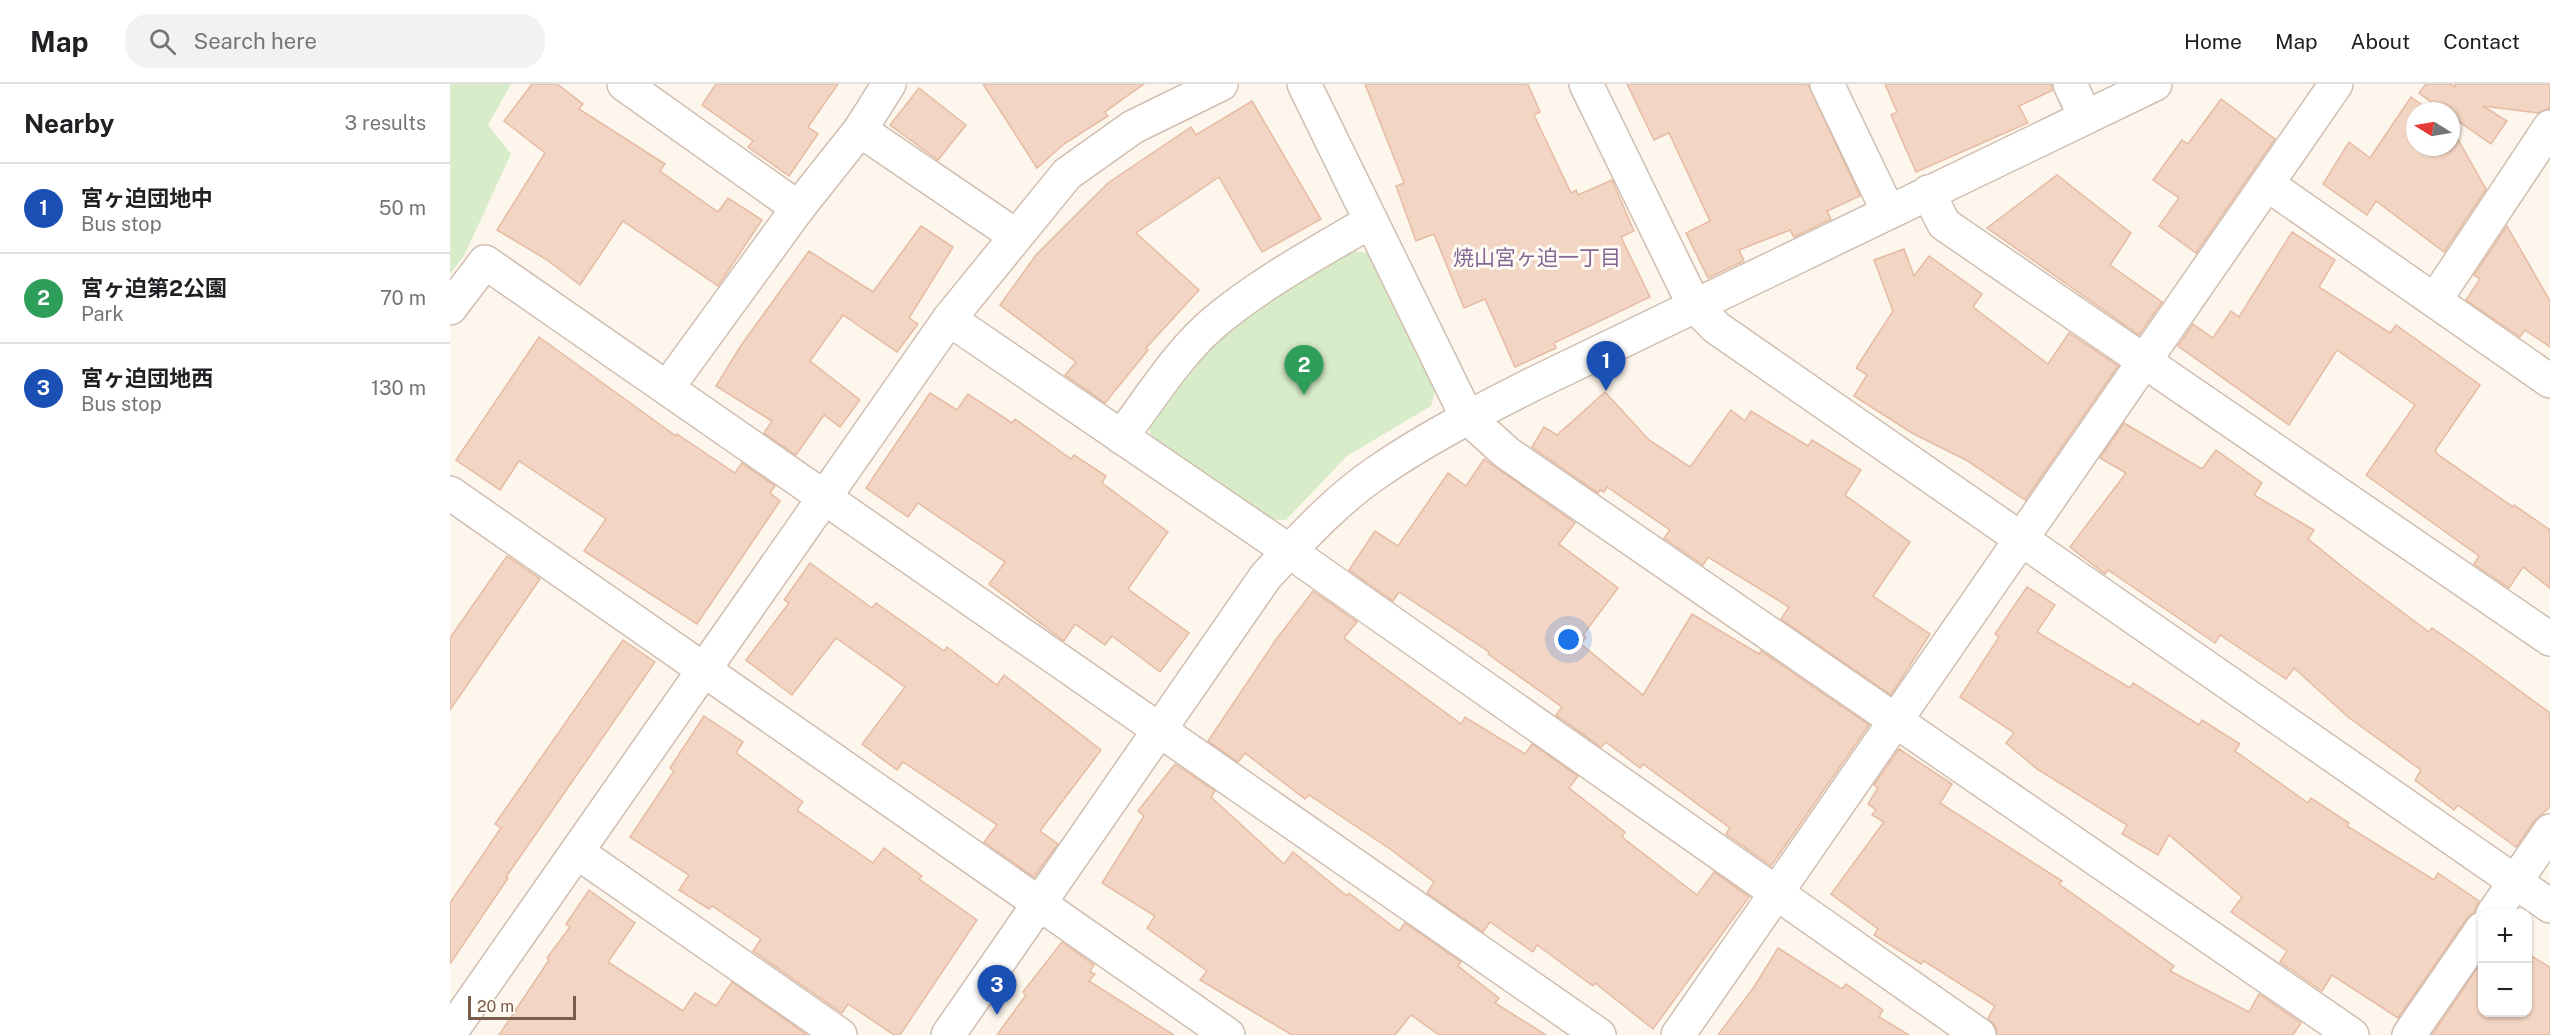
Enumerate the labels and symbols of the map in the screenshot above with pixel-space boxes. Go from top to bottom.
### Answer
north arrow [2406,102,2460,156]
district label: 焼山宮ヶ迫一丁目 [1453,245,1621,270]
pin: 1 [1586,342,1626,391]
pin: 2 [1284,346,1324,395]
your location [1554,625,1583,654]
pin: 3 [978,966,1016,1015]
scale bar [468,993,576,1020]

